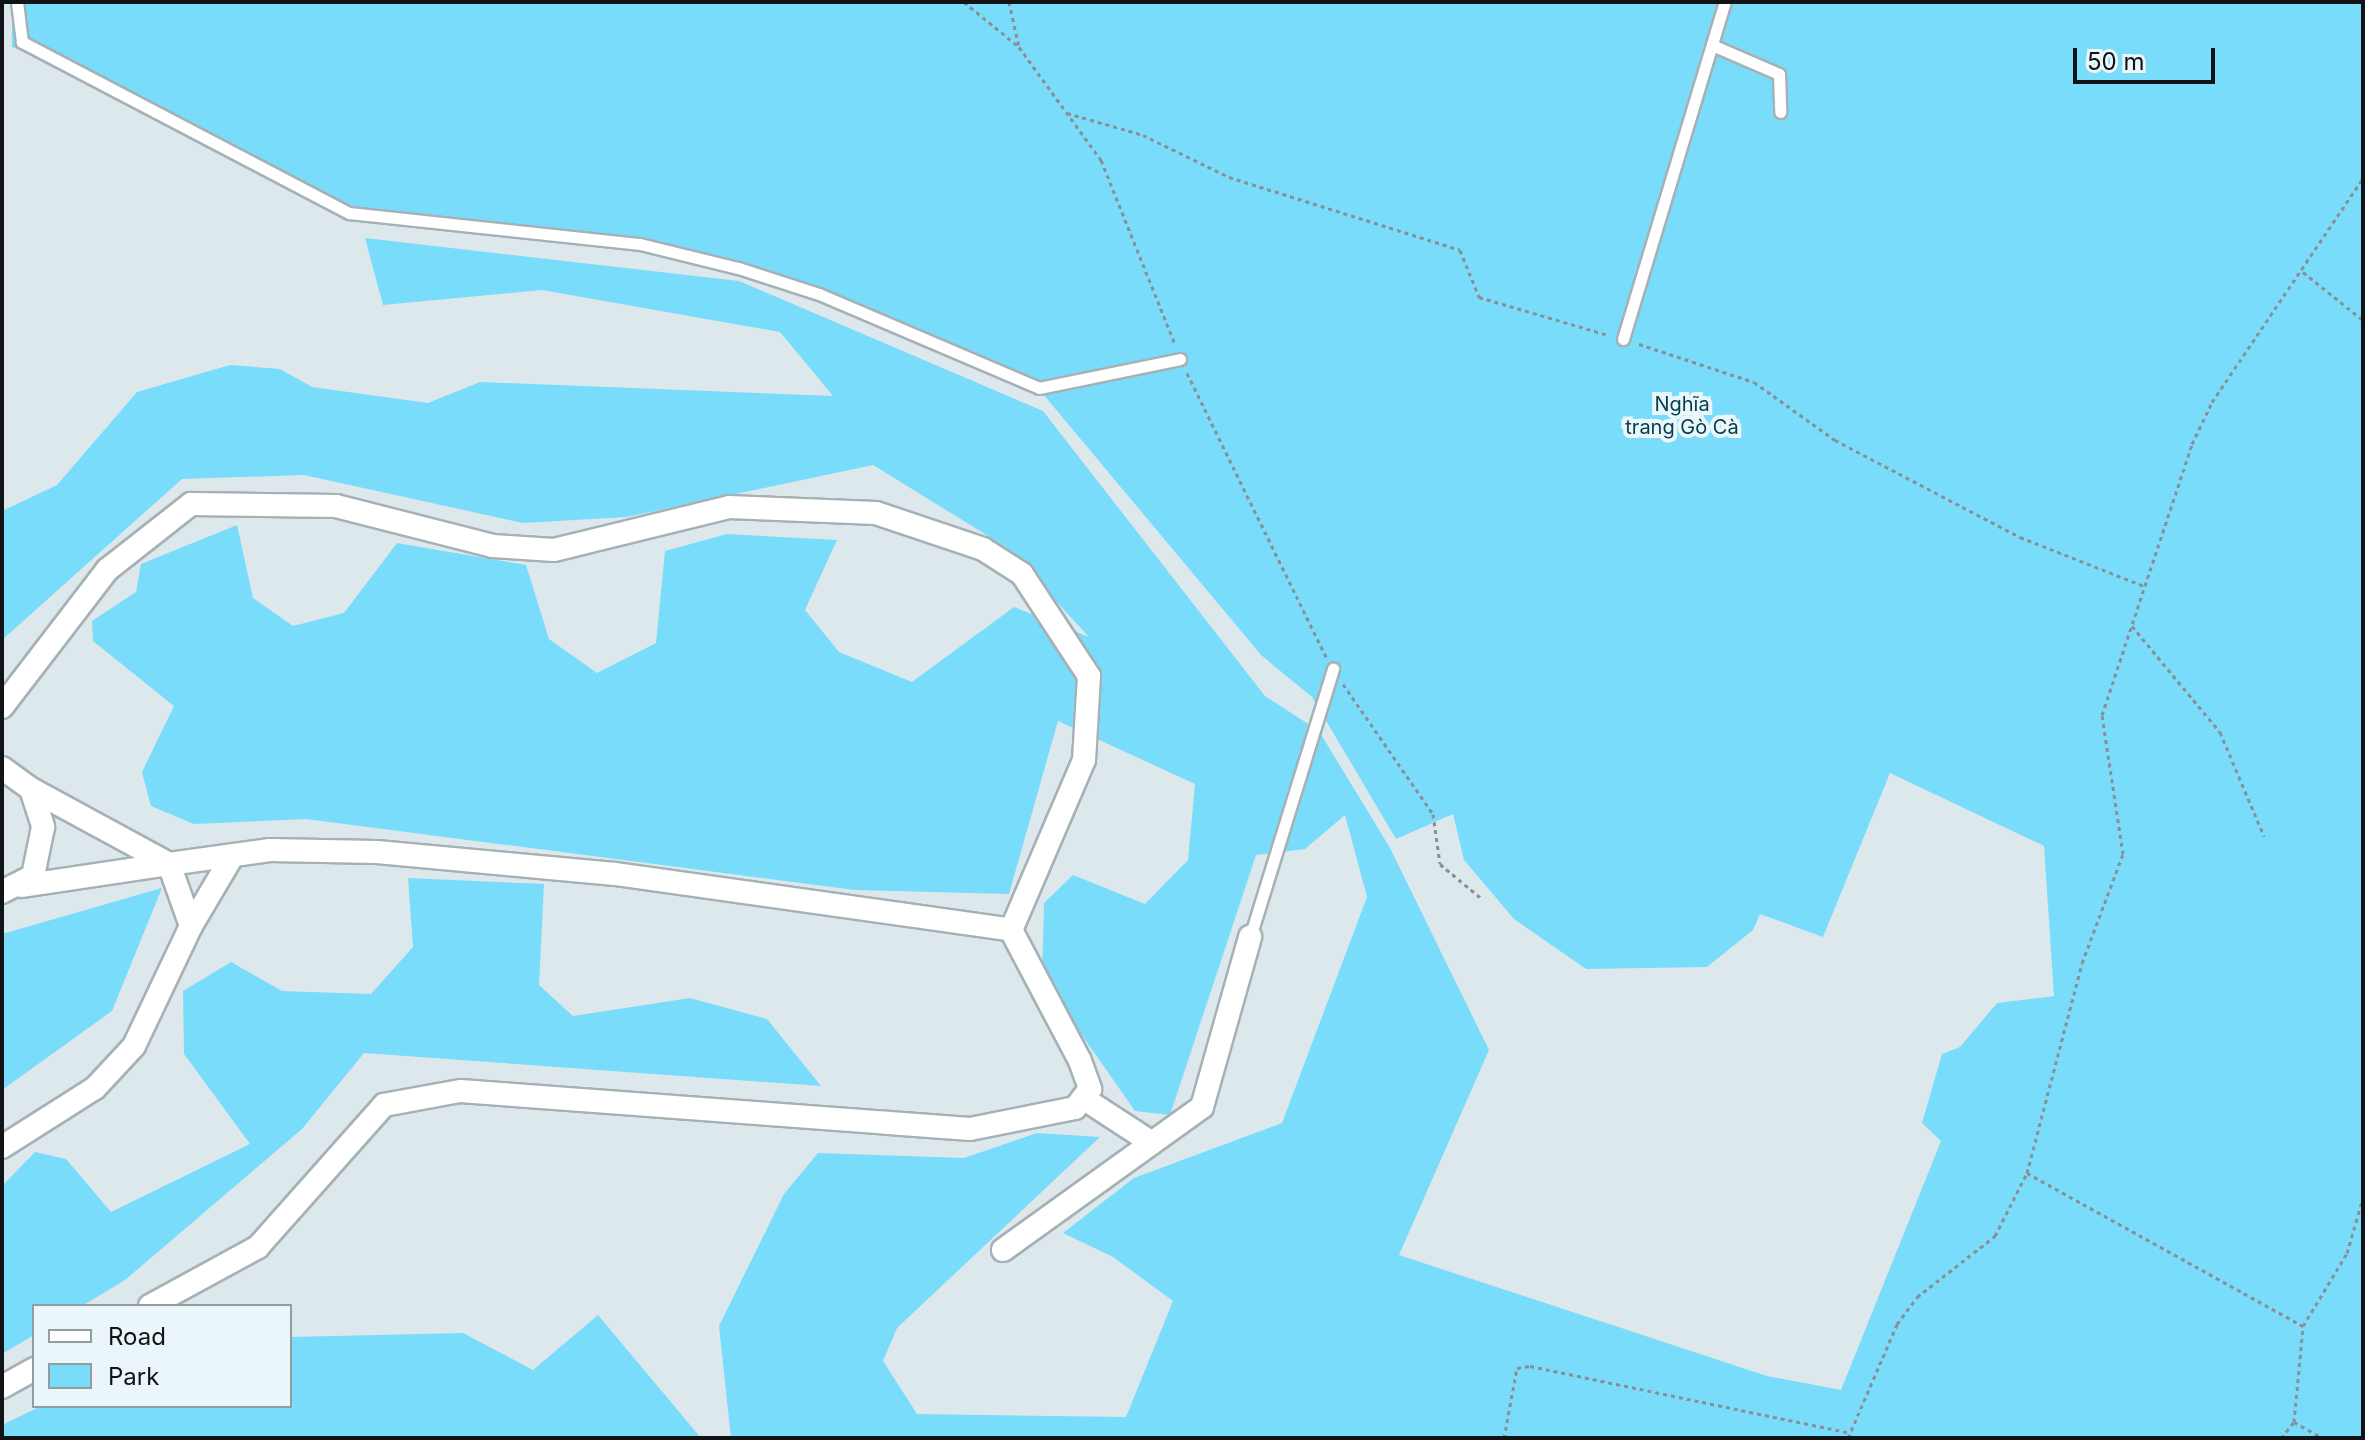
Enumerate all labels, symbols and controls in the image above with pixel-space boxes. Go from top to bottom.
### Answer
scale bar [2077,32,2219,82]
text: 50 m [2087,47,2145,76]
park label: Nghĩa trang Gò Cà [1625,392,1739,439]
legend [32,1304,292,1408]
text: Road [108,1322,166,1351]
text: Park [108,1362,159,1391]

